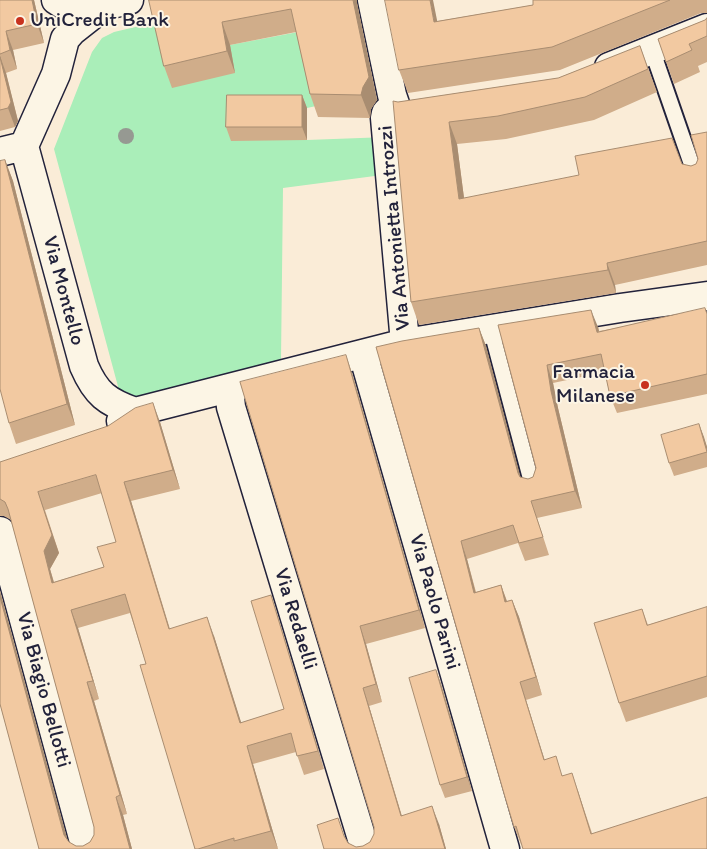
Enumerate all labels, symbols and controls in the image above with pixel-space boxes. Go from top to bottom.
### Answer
place label: UniCredit Bank [30,8,169,34]
marker: UniCredit Bank [14,15,26,27]
street label: Via Antonietta Introzzi [373,124,417,332]
street label: Via Montello [36,233,90,349]
place label: Farmacia Milanese [552,360,635,410]
marker: Farmacia Milanese [639,379,651,391]
street label: Via Paolo Parini [403,531,465,673]
street label: Via Redaelli [268,565,322,673]
street label: Via Biagio Bellotti [10,609,76,771]

